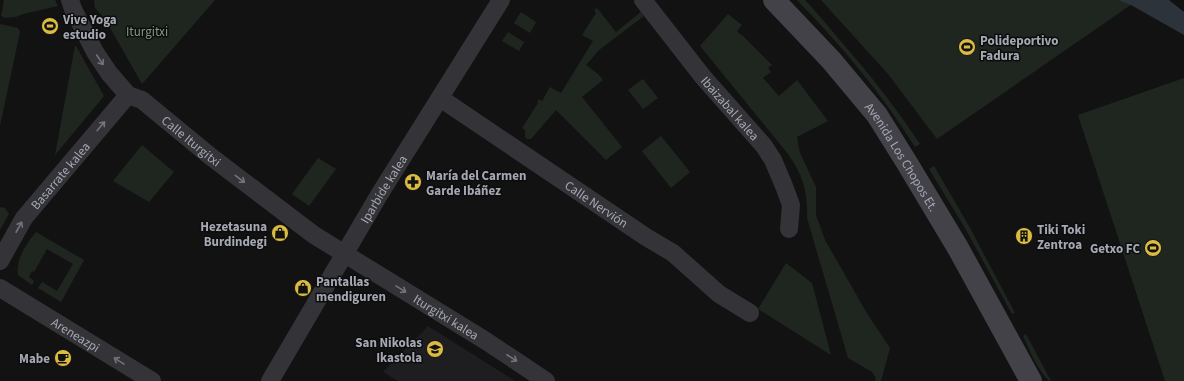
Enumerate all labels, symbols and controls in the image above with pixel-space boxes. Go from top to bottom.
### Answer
place label: Vive Yoga estudio [62,11,117,44]
sports icon: Vive Yoga estudio [40,16,60,36]
park label: Iturgitxi [126,23,168,41]
place label: Polideportivo Fadura [980,32,1059,65]
sports icon: Polideportivo Fadura [957,37,977,57]
one-way arrow [96,54,104,65]
street label: Ibaizabal kalea [696,73,763,145]
street label: Avenida Los Chopos Et. [860,99,942,215]
street label: Calle Iturgitxi [157,112,224,171]
one-way arrow [96,121,105,132]
street label: Basarrate kalea [27,138,95,214]
street label: Iparbide kalea [356,152,412,227]
place label: María del Carmen Garde Ibáñez [426,167,526,200]
pharmacy icon: María del Carmen Garde Ibáñez [403,172,423,192]
one-way arrow [235,175,246,183]
street label: Calle Nervión [561,177,631,232]
place label: Hezetasuna Burdindegi [200,218,267,251]
one-way arrow [15,221,23,233]
place label: Tiki Toki Zentroa [1037,221,1085,254]
shop icon: Hezetasuna Burdindegi [270,223,290,243]
building icon: Tiki Toki Zentroa [1014,226,1034,246]
sports icon: Getxo FC [1143,238,1163,258]
place label: Getxo FC [1090,240,1140,258]
place label: Pantallas mendiguren [316,273,386,306]
shop icon: Pantallas mendiguren [293,278,313,298]
one-way arrow [395,286,407,294]
street label: Iturgitxi kalea [410,290,482,344]
street label: Areneazpi [48,314,103,357]
place label: San Nikolas Ikastola [355,334,422,367]
school or university icon: San Nikolas Ikastola [425,339,445,359]
cafe icon: Mabe [53,348,73,368]
place label: Mabe [19,350,50,368]
one-way arrow [506,354,517,362]
one-way arrow [113,356,125,364]

